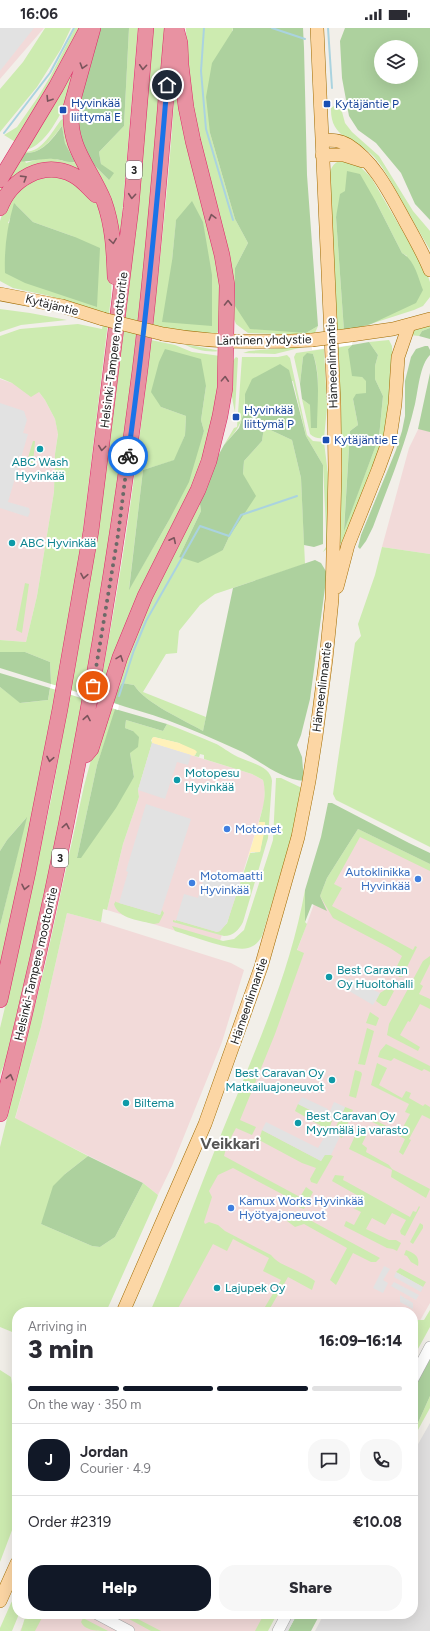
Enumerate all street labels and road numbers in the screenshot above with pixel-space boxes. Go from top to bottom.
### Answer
road number: 3 [126,161,142,179]
street label: Helsinki-Tampere moottoritie [97,271,131,429]
street label: Kytäjäntie [24,292,80,318]
street label: Hämeenlinnantie [323,317,341,409]
street label: Läntinen yhdystie [216,332,312,348]
street label: Hämeenlinnantie [310,641,335,733]
road number: 3 [52,849,68,867]
street label: Helsinki-Tampere moottoritie [12,885,61,1042]
street label: Hämeenlinnantie [228,955,271,1046]

